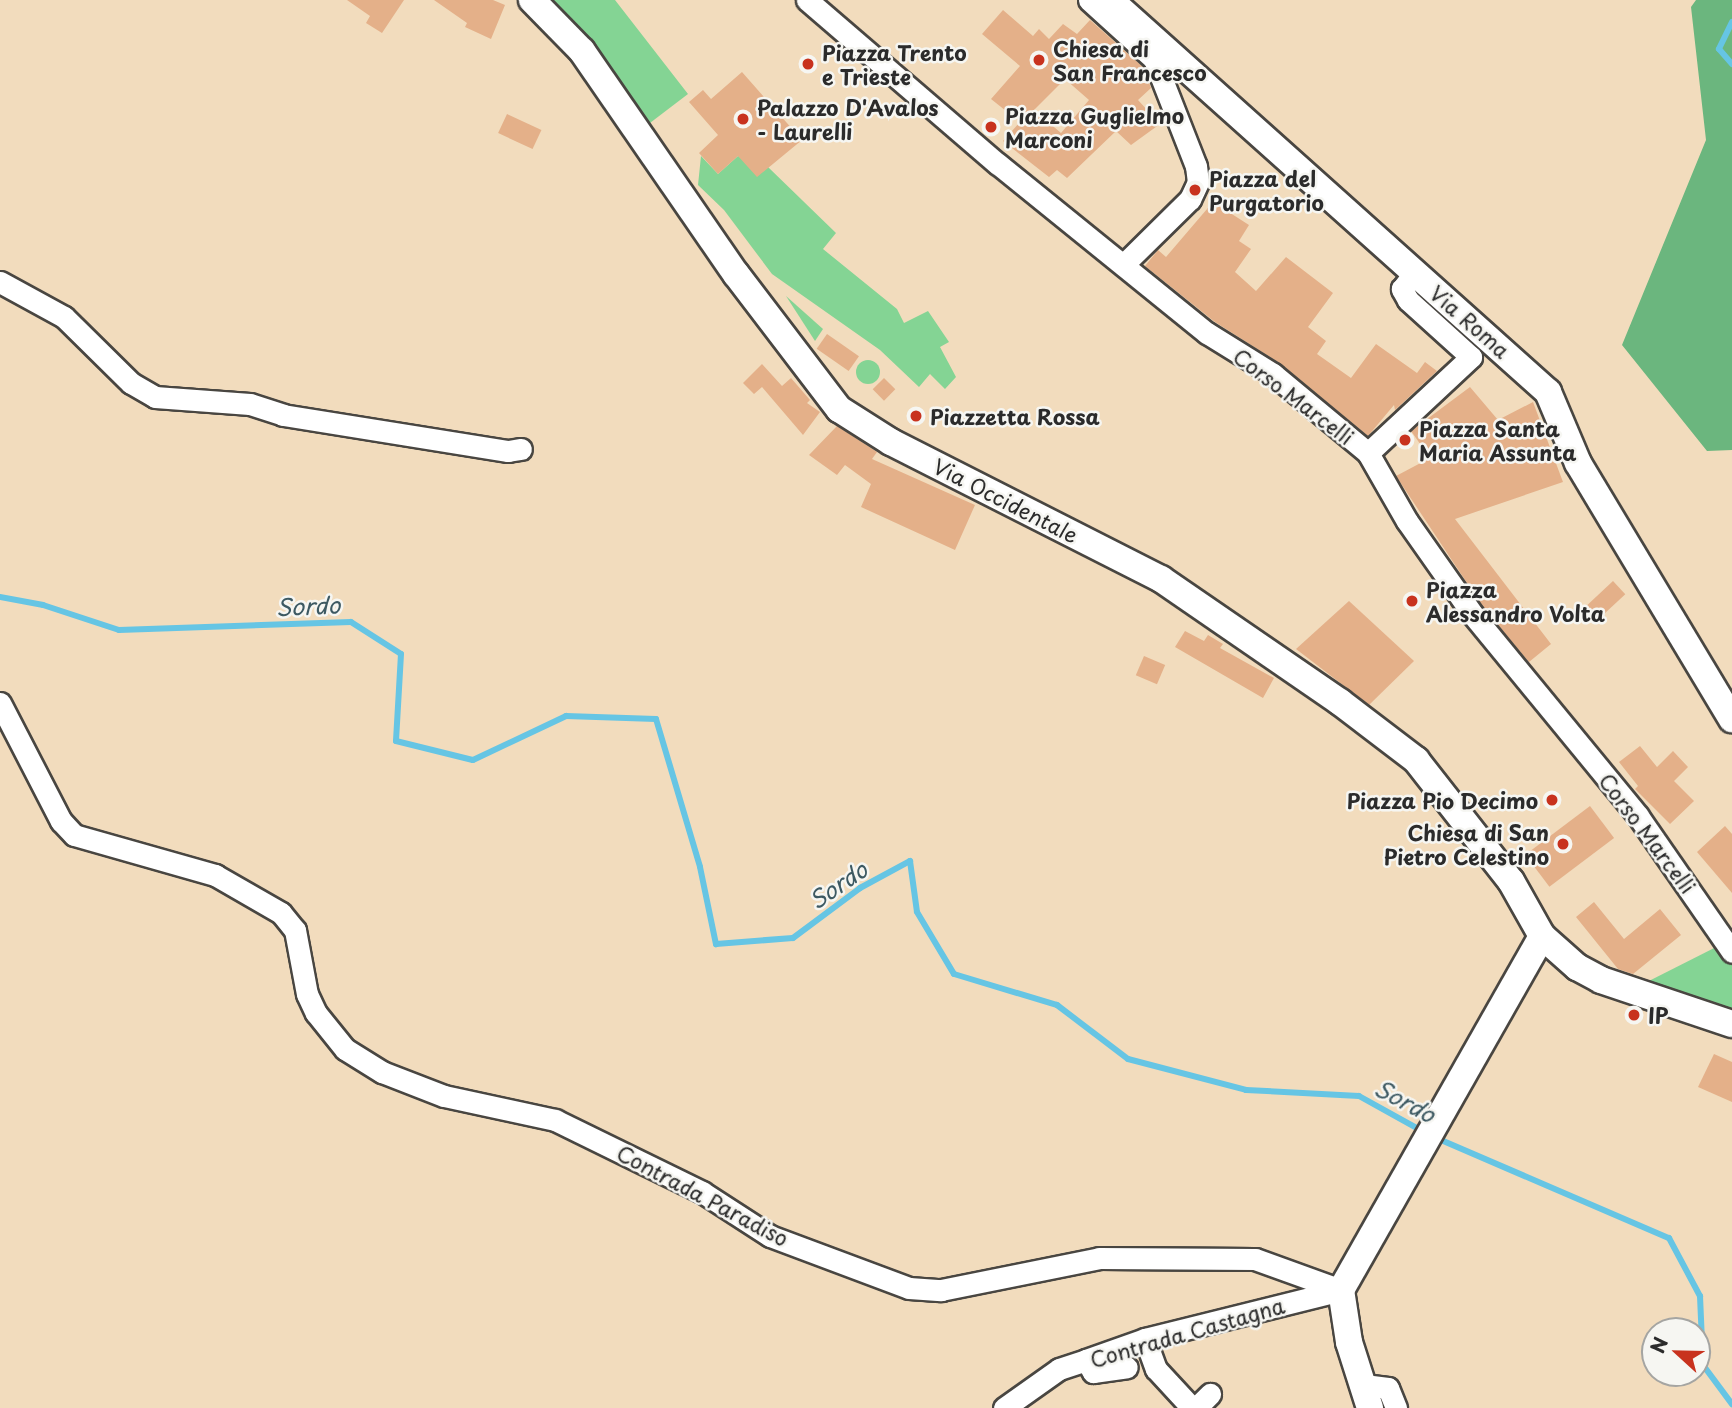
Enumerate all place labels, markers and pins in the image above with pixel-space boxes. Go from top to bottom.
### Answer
place label: Chiesa di San Francesco [1053,35,1206,85]
place label: Piazza Trento e Trieste [822,39,969,89]
marker: Chiesa di San Francesco [1031,52,1047,68]
marker: Piazza Trento e Trieste [800,56,816,72]
place label: Palazzo D'Avalos - Laurelli [757,94,941,144]
place label: Piazza Guglielmo Marconi [1005,102,1187,152]
marker: Palazzo D'Avalos - Laurelli [735,111,751,127]
marker: Piazza Guglielmo Marconi [983,119,999,135]
place label: Piazza del Purgatorio [1209,165,1324,215]
marker: Piazza del Purgatorio [1187,182,1203,198]
place label: Piazzetta Rossa [930,403,1099,429]
marker: Piazzetta Rossa [908,408,924,424]
place label: Piazza Santa Maria Assunta [1419,415,1577,465]
marker: Piazza Santa Maria Assunta [1397,432,1413,448]
place label: Piazza Alessandro Volta [1426,576,1605,626]
marker: Piazza Alessandro Volta [1404,593,1420,609]
place label: Piazza Pio Decimo [1342,787,1538,813]
marker: Piazza Pio Decimo [1544,792,1560,808]
place label: Chiesa di San Pietro Celestino [1382,819,1549,869]
marker: Chiesa di San Pietro Celestino [1555,836,1571,852]
place label: IP [1648,1002,1668,1028]
marker: IP [1626,1007,1642,1023]

